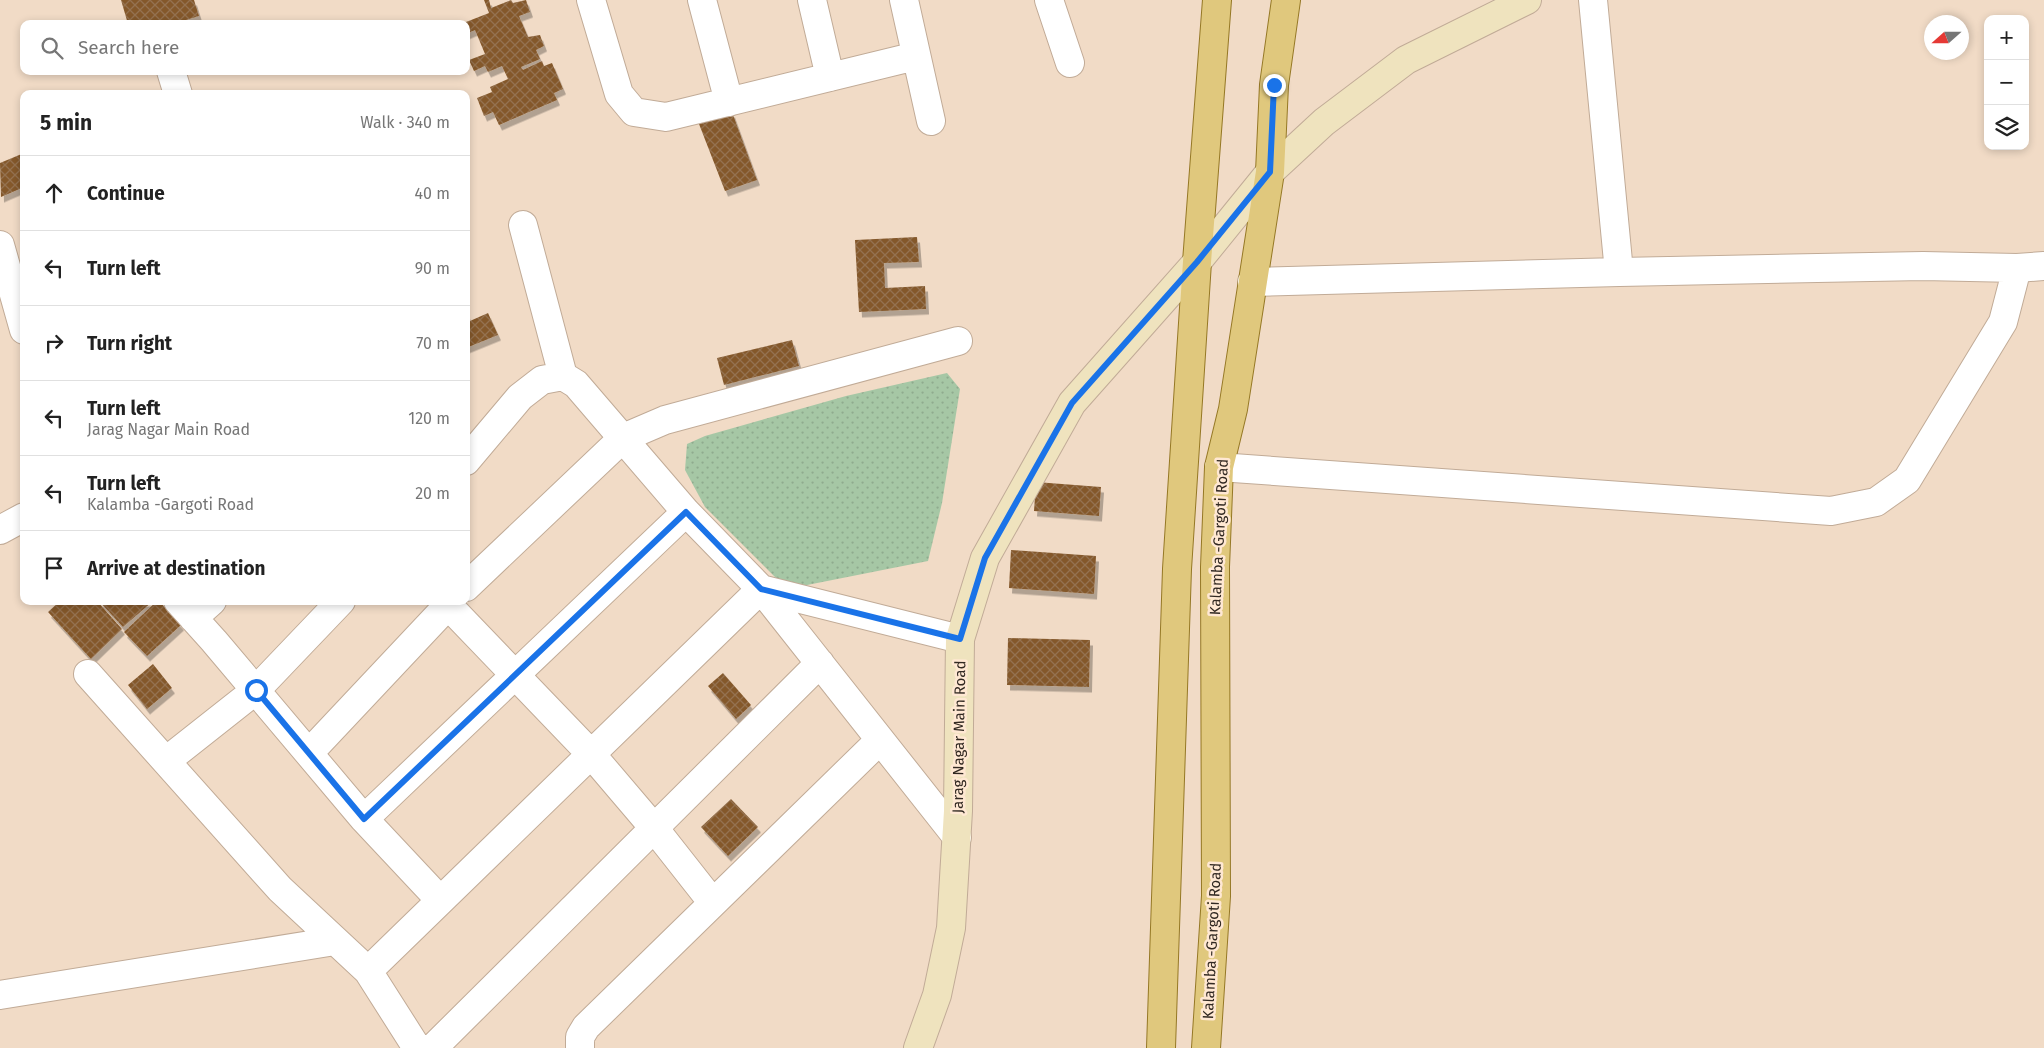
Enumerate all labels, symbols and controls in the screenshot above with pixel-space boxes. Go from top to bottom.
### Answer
north arrow [1924,15,1969,60]
map controls [1984,15,2029,150]
button: + [1984,15,2029,60]
search box [20,20,470,75]
icon: search [38,34,66,62]
text: Search here [78,36,179,59]
button: − [1984,60,2029,105]
route end [1263,74,1286,97]
button: layers [1984,105,2029,150]
text: 5 min [40,110,92,136]
text: Walk · 340 m [360,113,450,132]
icon: ahead [40,179,68,207]
text: Continue [87,182,165,205]
text: 40 m [415,184,450,203]
icon: left [40,254,68,282]
text: Turn left [87,257,161,280]
text: 90 m [415,259,450,278]
icon: right [40,329,68,357]
text: Turn right [87,332,172,355]
text: 70 m [416,334,450,353]
text: Turn left [87,397,161,420]
icon: left [40,404,68,432]
text: 120 m [408,409,450,428]
text: Jarag Nagar Main Road [87,420,250,439]
street label: Kalamba -Gargoti Road [1206,458,1232,616]
text: Turn left [87,472,161,495]
icon: left [40,479,68,507]
text: 20 m [415,484,450,503]
text: Kalamba -Gargoti Road [87,495,254,514]
icon: arrive [40,554,68,582]
text: Arrive at destination [87,557,266,580]
street label: Jarag Nagar Main Road [949,660,969,814]
route start [245,679,268,702]
street label: Kalamba -Gargoti Road [1199,862,1225,1020]

